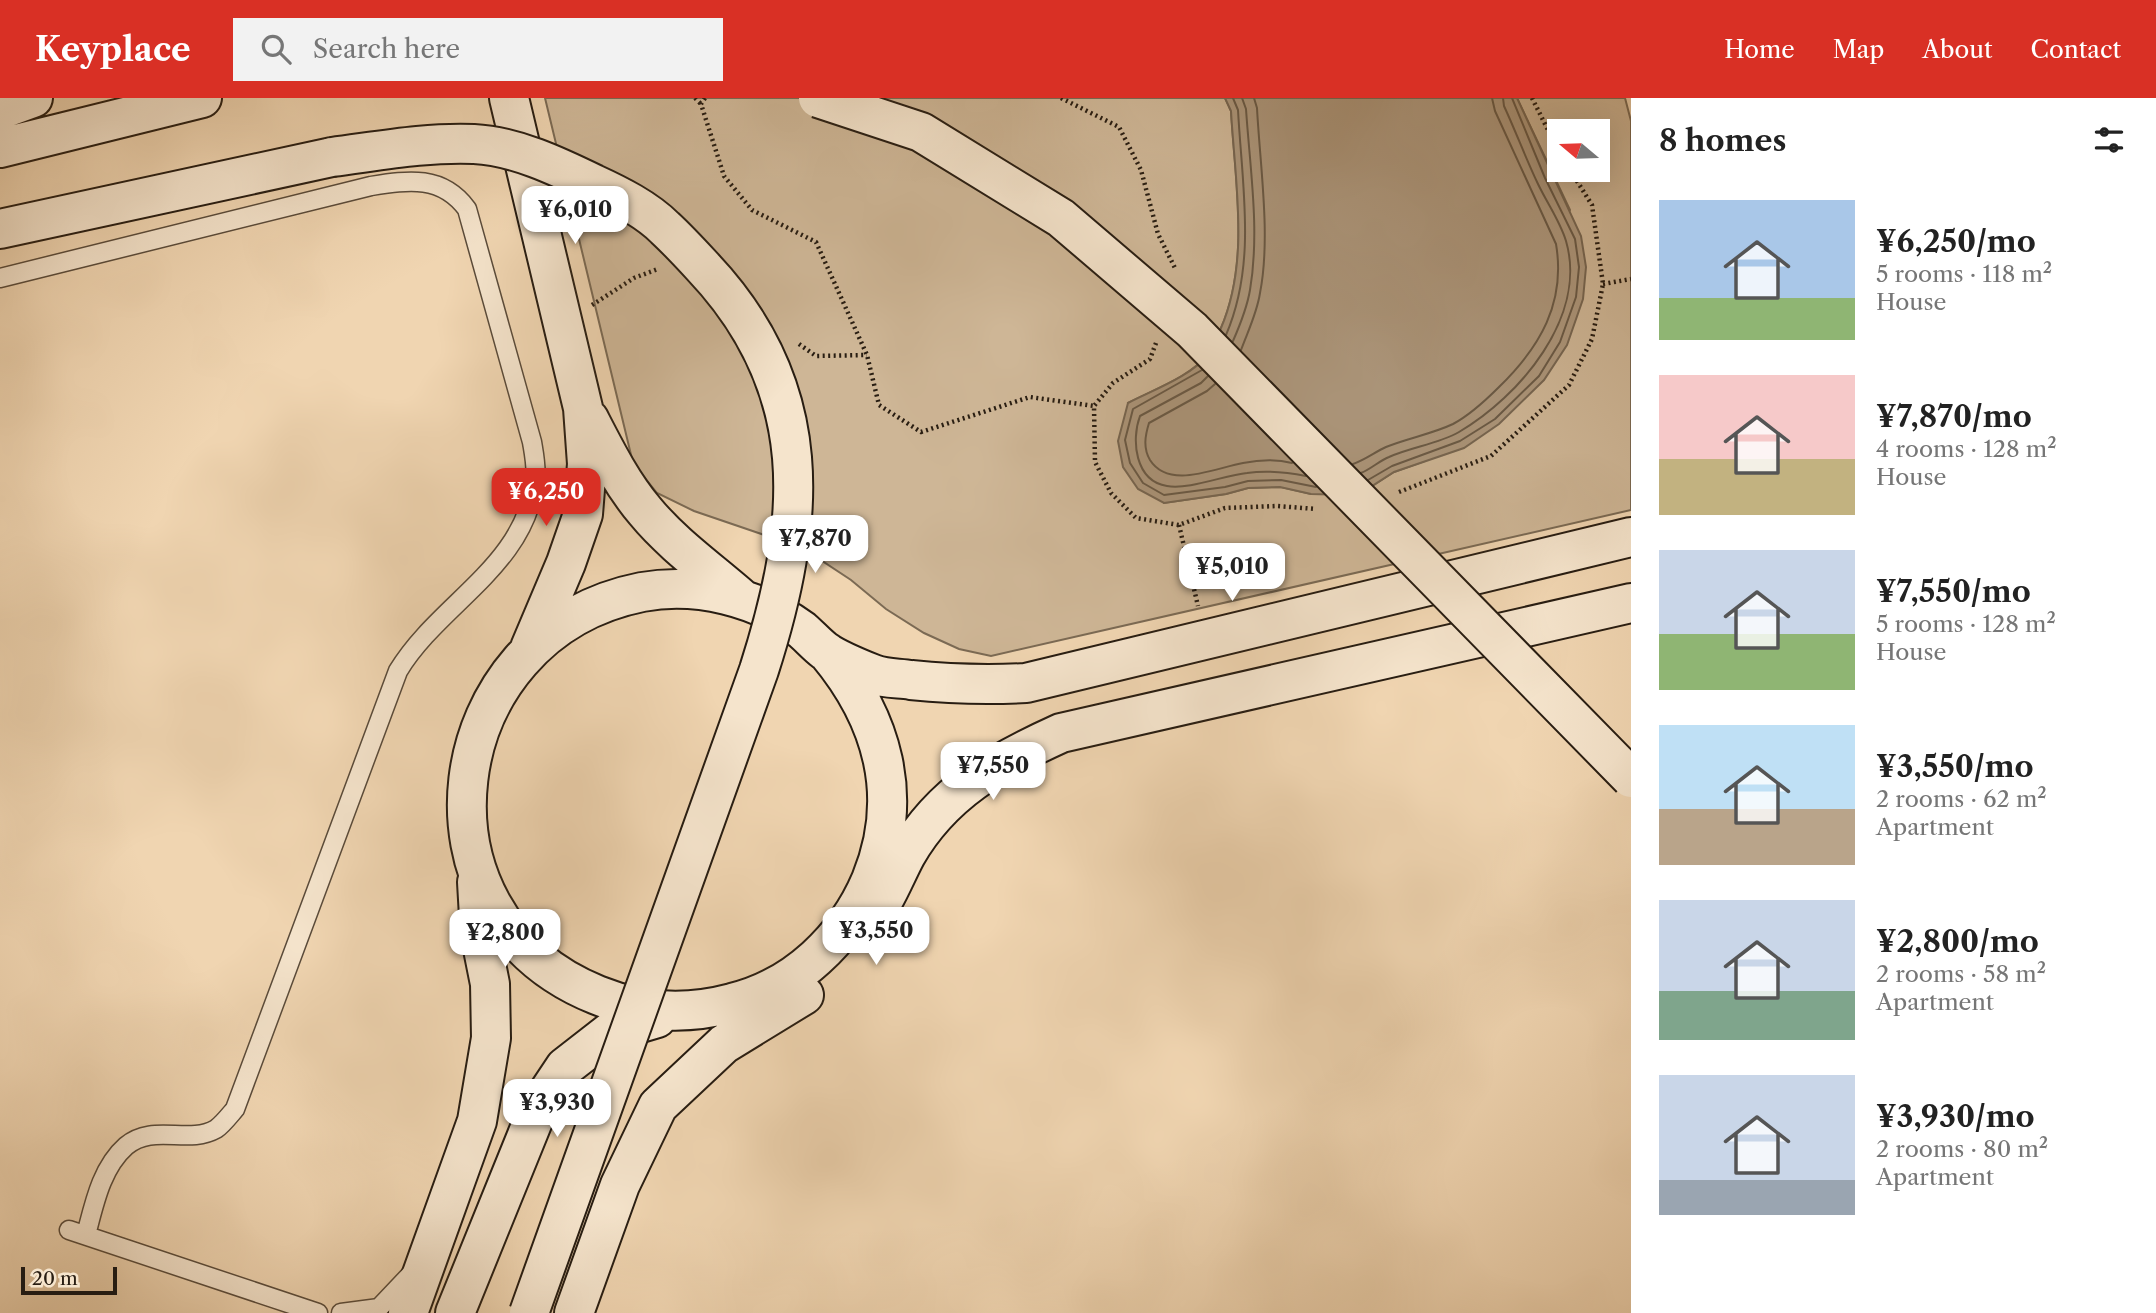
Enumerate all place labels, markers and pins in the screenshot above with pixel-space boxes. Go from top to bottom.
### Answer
pin: ¥6,010 [518,186,632,246]
pin: ¥6,250 [489,468,603,528]
pin: ¥7,870 [758,516,872,575]
pin: ¥5,010 [1175,544,1289,603]
pin: ¥7,550 [936,742,1050,802]
pin: ¥3,550 [819,908,933,967]
pin: ¥2,800 [448,910,562,969]
pin: ¥3,930 [500,1080,614,1139]

